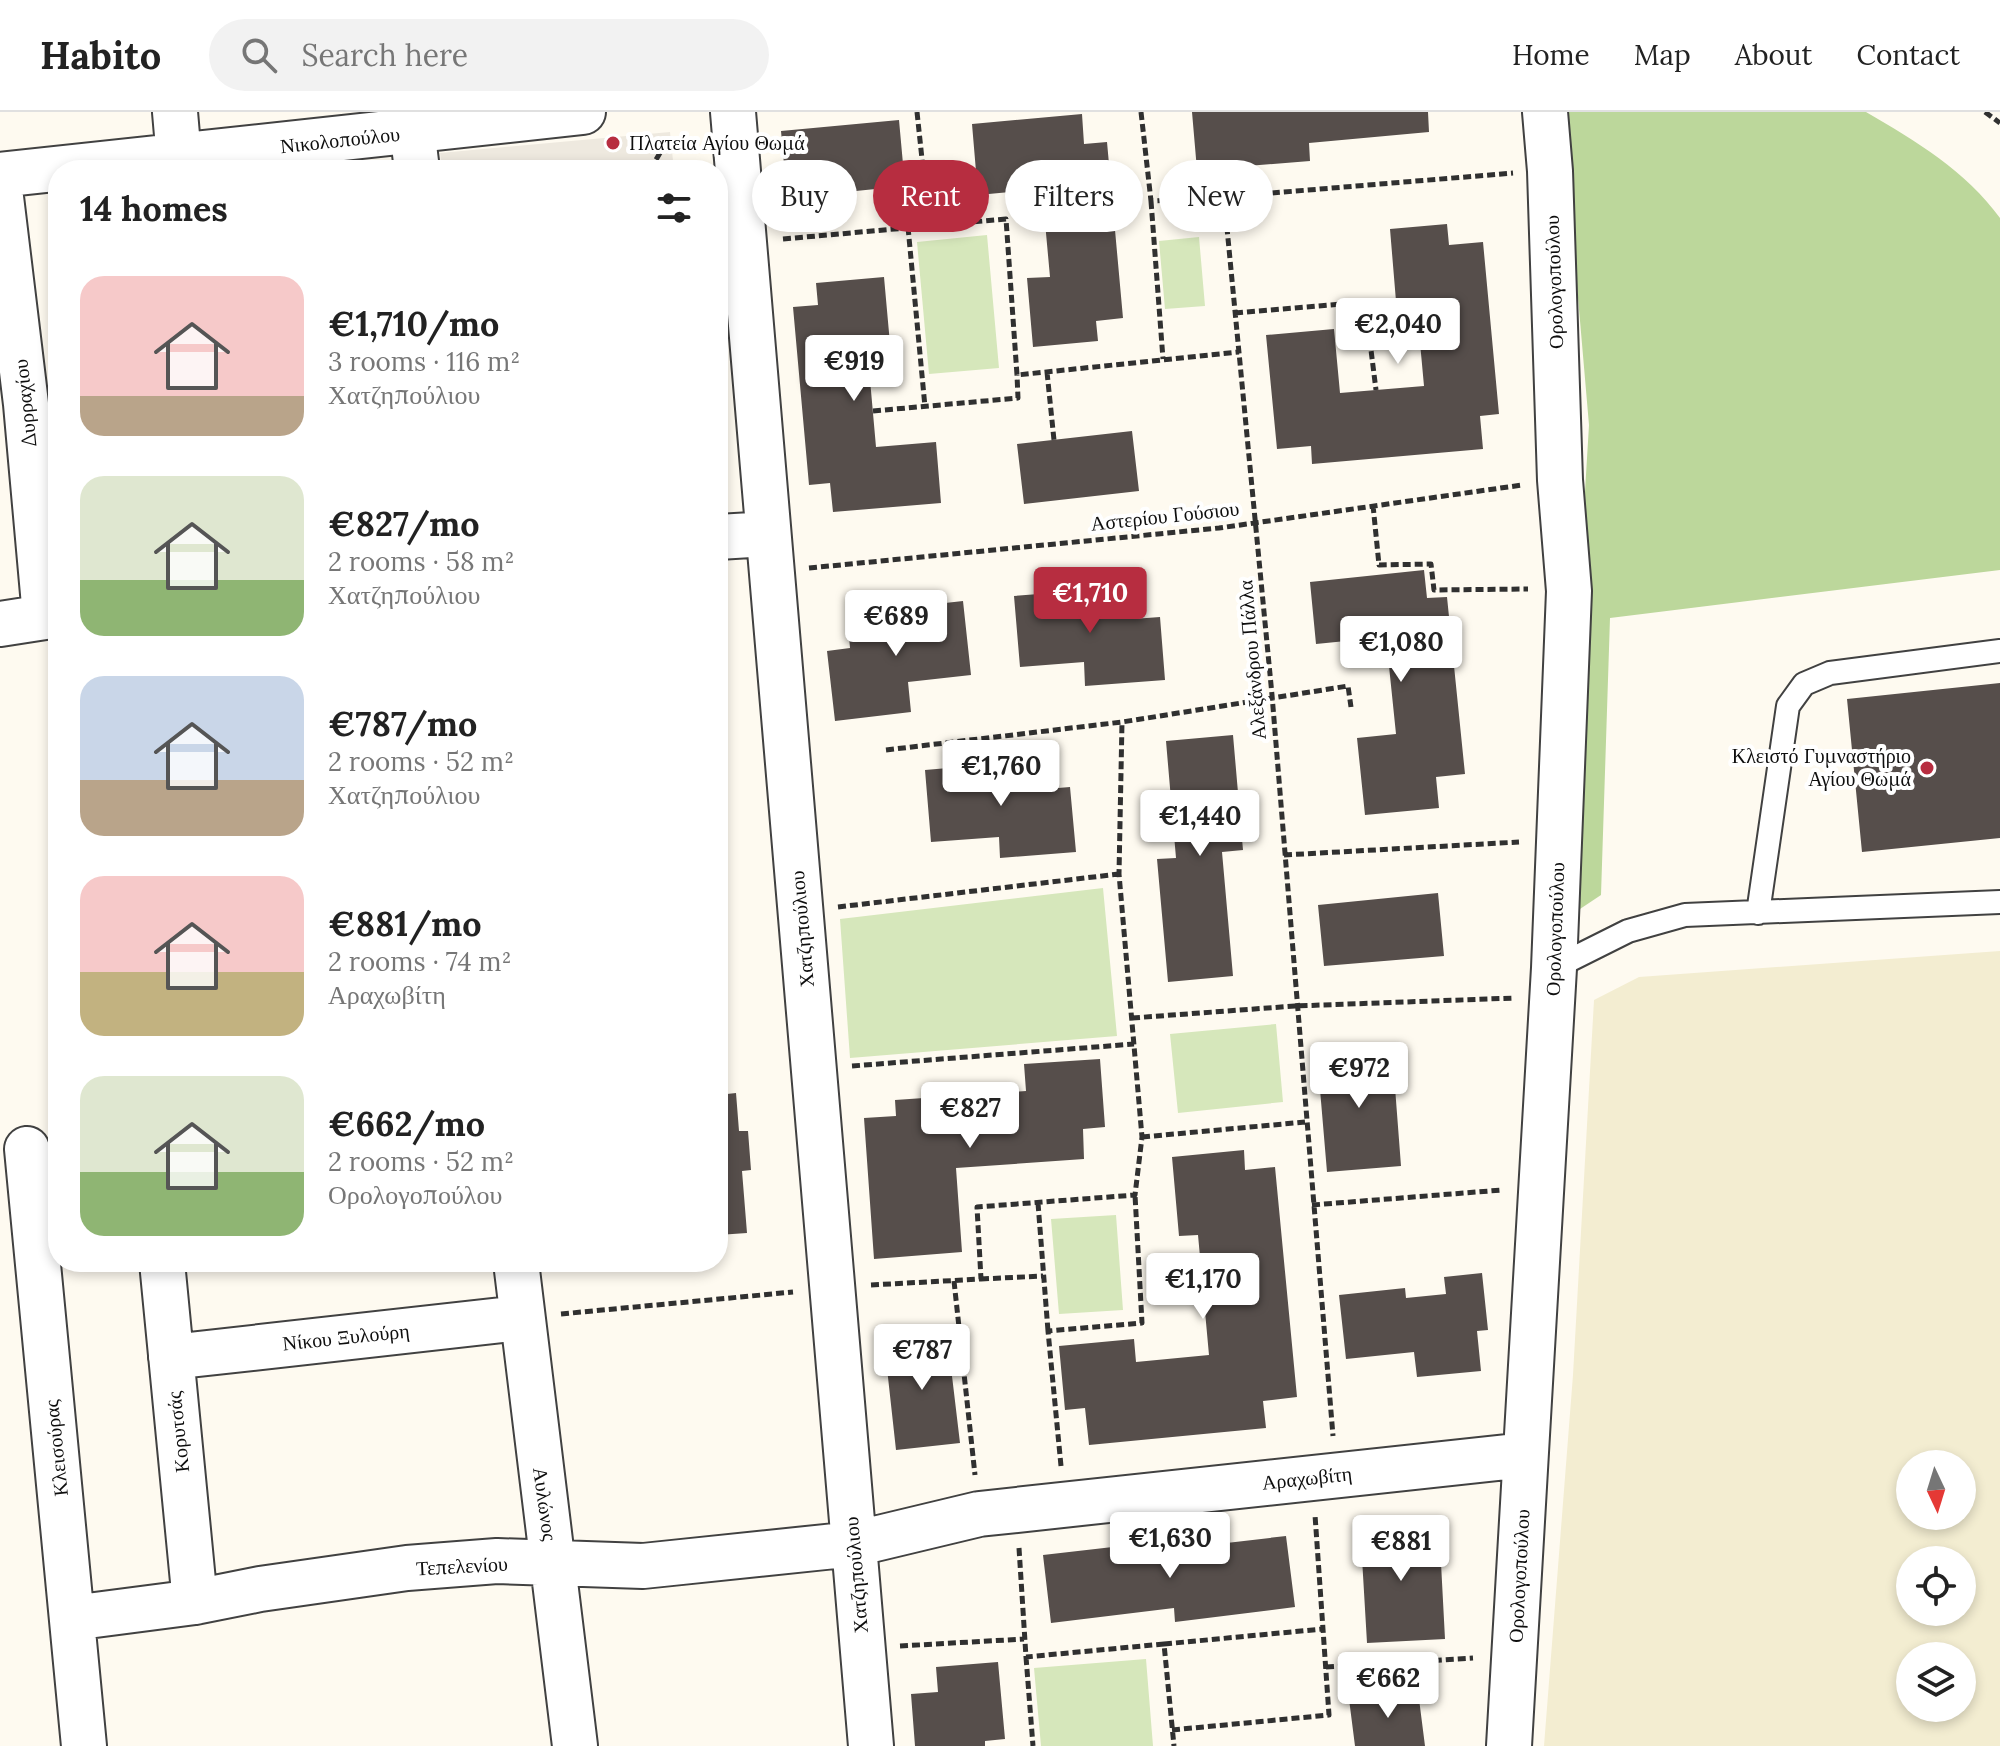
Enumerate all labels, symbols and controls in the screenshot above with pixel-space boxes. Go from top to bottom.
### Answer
search box [209,19,769,91]
text: Habito [40,31,161,79]
icon: search [237,33,281,77]
text: Search here [301,36,468,74]
text: Home [1512,37,1590,73]
text: Map [1634,37,1691,73]
text: About [1735,37,1812,73]
text: Contact [1856,37,1960,73]
street label: Νικολοπούλου [279,121,401,158]
place label: Πλατεία Αγίου Θωμά [629,130,805,155]
marker: Πλατεία Αγίου Θωμά [604,134,622,152]
chip: Buy [752,160,857,232]
chip: Rent [873,160,989,232]
chip: Filters [1005,160,1143,232]
chip: New [1159,160,1273,232]
icon: filters [652,186,696,230]
text: 14 homes [80,187,228,230]
street label: Ορολογοπούλου [1539,215,1568,349]
pin: €2,040 [1333,298,1463,366]
text: €1,710/mo [328,302,499,345]
text: €2,040 [1354,307,1442,340]
icon: home [144,308,240,404]
pin: €919 [807,335,901,403]
text: €919 [823,344,885,377]
text: 3 rooms · 116 m² [328,345,520,378]
street label: Δυρραχίου [7,358,42,448]
text: Χατζηπούλιου [328,378,480,411]
street label: Αστερίου Γούσιου [1089,495,1240,536]
text: €827/mo [328,502,479,545]
icon: home [144,508,240,604]
text: 2 rooms · 58 m² [328,545,515,578]
pin: €1,710 [1025,567,1155,635]
text: €1,710 [1052,576,1128,609]
text: Χατζηπούλιου [328,578,480,611]
street label: Αλεξάνδρου Πάλλα [1232,579,1271,741]
pin: €689 [849,590,943,658]
text: €689 [863,599,929,632]
pin: €1,080 [1336,616,1466,684]
text: €1,080 [1358,625,1444,658]
text: €787/mo [328,702,477,745]
icon: home [144,708,240,804]
pin: €1,760 [936,740,1066,808]
place label: Κλειστό Γυμναστήριο Αγίου Θωμά [1732,743,1912,791]
text: 2 rooms · 52 m² [328,745,514,778]
text: €1,760 [960,749,1042,782]
marker: Κλειστό Γυμναστήριο Αγίου Θωμά [1918,759,1936,777]
text: Χατζηπούλιου [328,778,480,811]
pin: €1,440 [1135,790,1265,858]
text: €1,440 [1158,799,1242,832]
street label: Ορολογοπούλου [1540,861,1569,996]
street label: Χατζηπούλιου [784,870,819,988]
text: €881/mo [328,902,481,945]
icon: home [144,908,240,1004]
text: 2 rooms · 74 m² [328,945,512,978]
text: Αραχωβίτη [328,978,446,1011]
pin: €972 [1312,1042,1406,1110]
text: €972 [1328,1051,1390,1084]
pin: €827 [923,1082,1017,1150]
text: €827 [939,1091,1001,1124]
text: €662/mo [328,1102,485,1145]
icon: home [144,1108,240,1204]
text: 2 rooms · 52 m² [328,1145,514,1178]
text: Ορολογοπούλου [328,1178,502,1211]
pin: €1,170 [1138,1253,1268,1321]
text: €1,170 [1164,1262,1242,1295]
street label: Νίκου Ξυλούρη [281,1317,411,1356]
pin: €787 [875,1324,969,1392]
text: €787 [892,1333,952,1366]
street label: Κορυτσάς [161,1390,194,1474]
street label: Κλεισούρας [38,1398,73,1498]
north arrow [1896,1450,1976,1530]
map controls [1896,1450,1976,1722]
street label: Αραχωβίτη [1261,1460,1353,1495]
street label: Αυλώνος [528,1465,563,1542]
street label: Ορολογοπούλου [1503,1508,1534,1644]
pin: €1,630 [1105,1512,1235,1580]
pin: €881 [1354,1515,1448,1583]
street label: Χατζηπούλιου [838,1516,873,1634]
text: €1,630 [1128,1521,1212,1554]
text: €881 [1370,1524,1432,1557]
button: locate [1896,1546,1976,1626]
street label: Τεπελενίου [416,1551,508,1580]
button: layers [1896,1642,1976,1722]
pin: €662 [1341,1652,1435,1720]
text: €662 [1356,1661,1420,1694]

